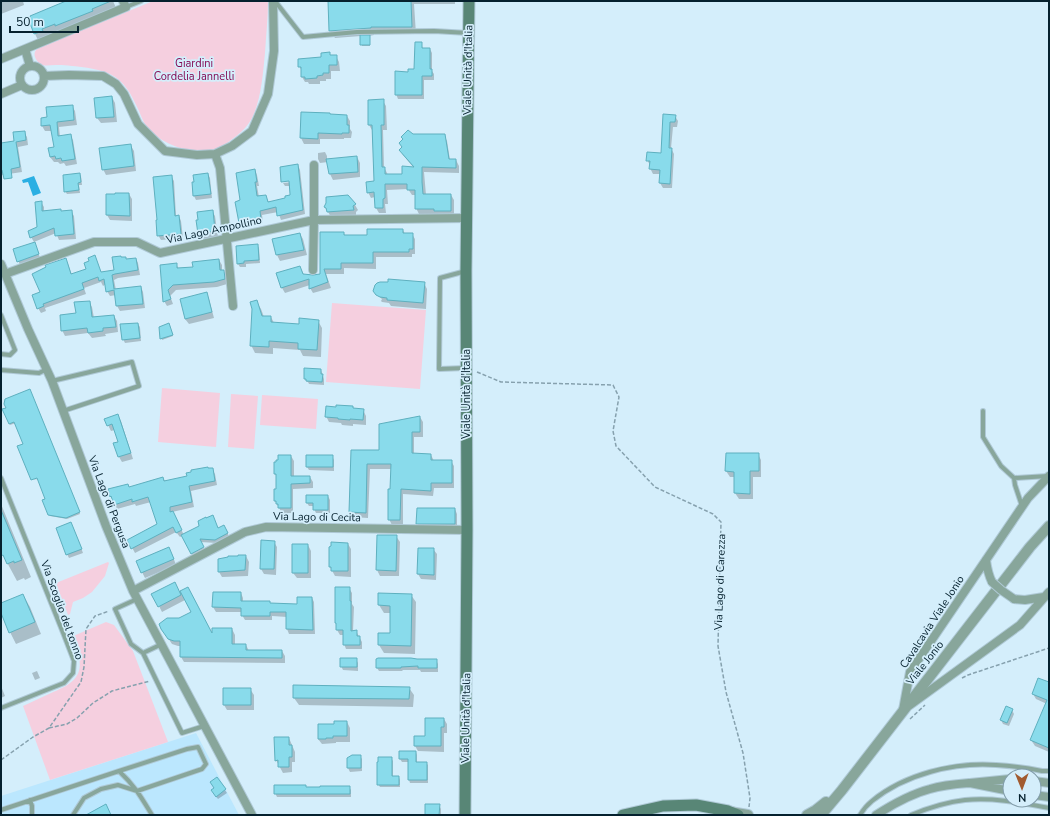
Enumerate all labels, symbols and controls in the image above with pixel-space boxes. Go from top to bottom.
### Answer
scale bar [10,8,78,34]
text: 50 m [16,14,44,30]
street label: Viale Unità d'Italia [460,25,476,116]
park label: Giardini Cordelia Jannelli [154,56,234,84]
street label: Via Lago Ampollino [164,213,263,248]
street label: Viale Unità d'Italia [459,349,474,440]
street label: Via Lago di Pergusa [84,453,134,551]
street label: Via Lago di Cecita [272,509,361,525]
street label: Via Lago di Carezza [711,533,729,631]
street label: Via Scoglio del tonno [37,557,87,662]
street label: Cavalcavia Viale Jonio [897,573,967,671]
street label: Viale Jonio [904,638,946,688]
street label: Viale Unità d'Italia [458,673,474,764]
north arrow [1002,768,1042,808]
text: N [1018,790,1026,805]

